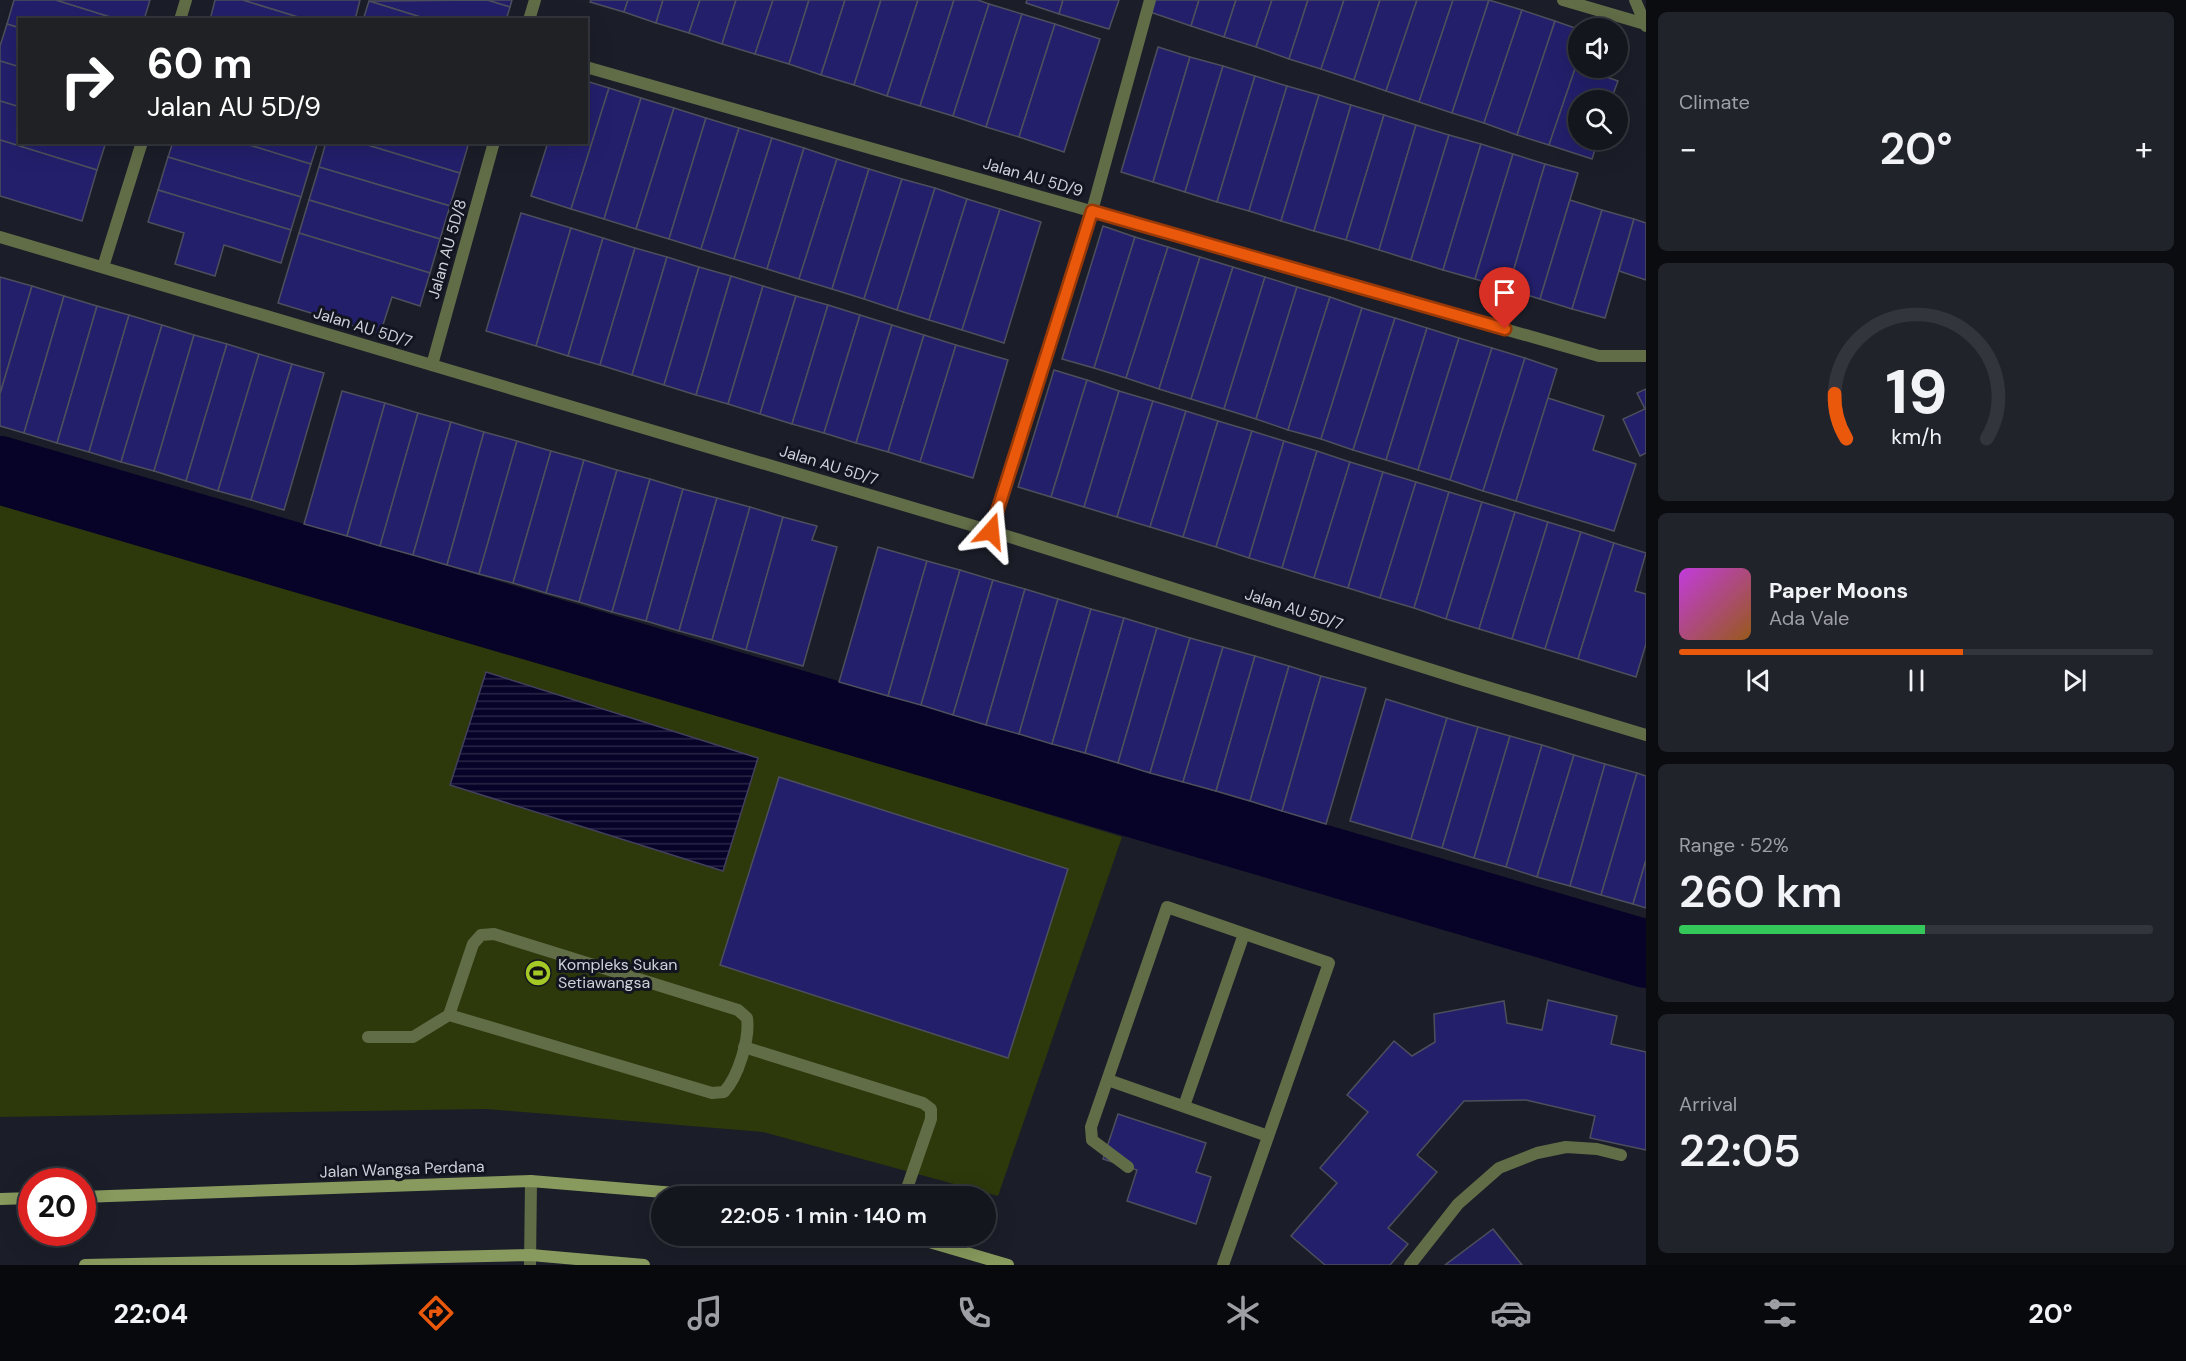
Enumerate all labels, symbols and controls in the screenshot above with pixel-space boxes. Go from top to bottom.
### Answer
map controls [1568,18,1628,150]
button: sound [1568,18,1628,78]
text: 60 m [147,36,253,91]
icon: right [48,42,126,120]
text: Jalan AU 5D/9 [147,89,321,124]
text: Climate [1679,89,1750,115]
button: search [1568,90,1628,150]
text: 20° [1879,119,1953,178]
text: − [1679,127,1697,170]
text: + [2135,127,2153,170]
street label: Jalan AU 5D/9 [981,153,1085,201]
street label: Jalan AU 5D/8 [423,197,471,301]
pin [1479,267,1530,329]
icon: arrive [1488,276,1521,309]
street label: Jalan AU 5D/7 [311,302,415,352]
text: 19 [1885,351,1947,432]
text: km/h [1891,423,1941,451]
street label: Jalan AU 5D/7 [777,440,881,490]
position arrow [959,499,1023,563]
text: Paper Moons [1769,576,1908,605]
street label: Jalan AU 5D/7 [1242,583,1346,635]
text: Ada Vale [1769,605,1849,631]
icon: previous [1742,664,1775,697]
icon: pause [1900,664,1933,697]
icon: next [2058,664,2091,697]
text: Range · 52% [1679,832,1789,858]
text: 260 km [1679,862,1843,921]
place label: Kompleks Sukan Setiawangsa [558,954,677,993]
sports icon: Kompleks Sukan Setiawangsa [523,958,553,988]
text: Arrival [1679,1091,1737,1117]
text: 22:05 [1679,1121,1801,1180]
street label: Jalan Wangsa Perdana [319,1156,485,1182]
speed limit sign: 20 [18,1168,96,1246]
text: 22:05 · 1 min · 140 m [720,1201,927,1230]
icon: directions [415,1292,457,1334]
icon: music [684,1292,726,1334]
icon: phone [953,1292,995,1334]
icon: climate [1222,1292,1264,1334]
icon: car [1490,1292,1532,1334]
icon: filters [1759,1292,1801,1334]
text: 22:04 [113,1296,188,1331]
text: 20° [2028,1296,2073,1331]

